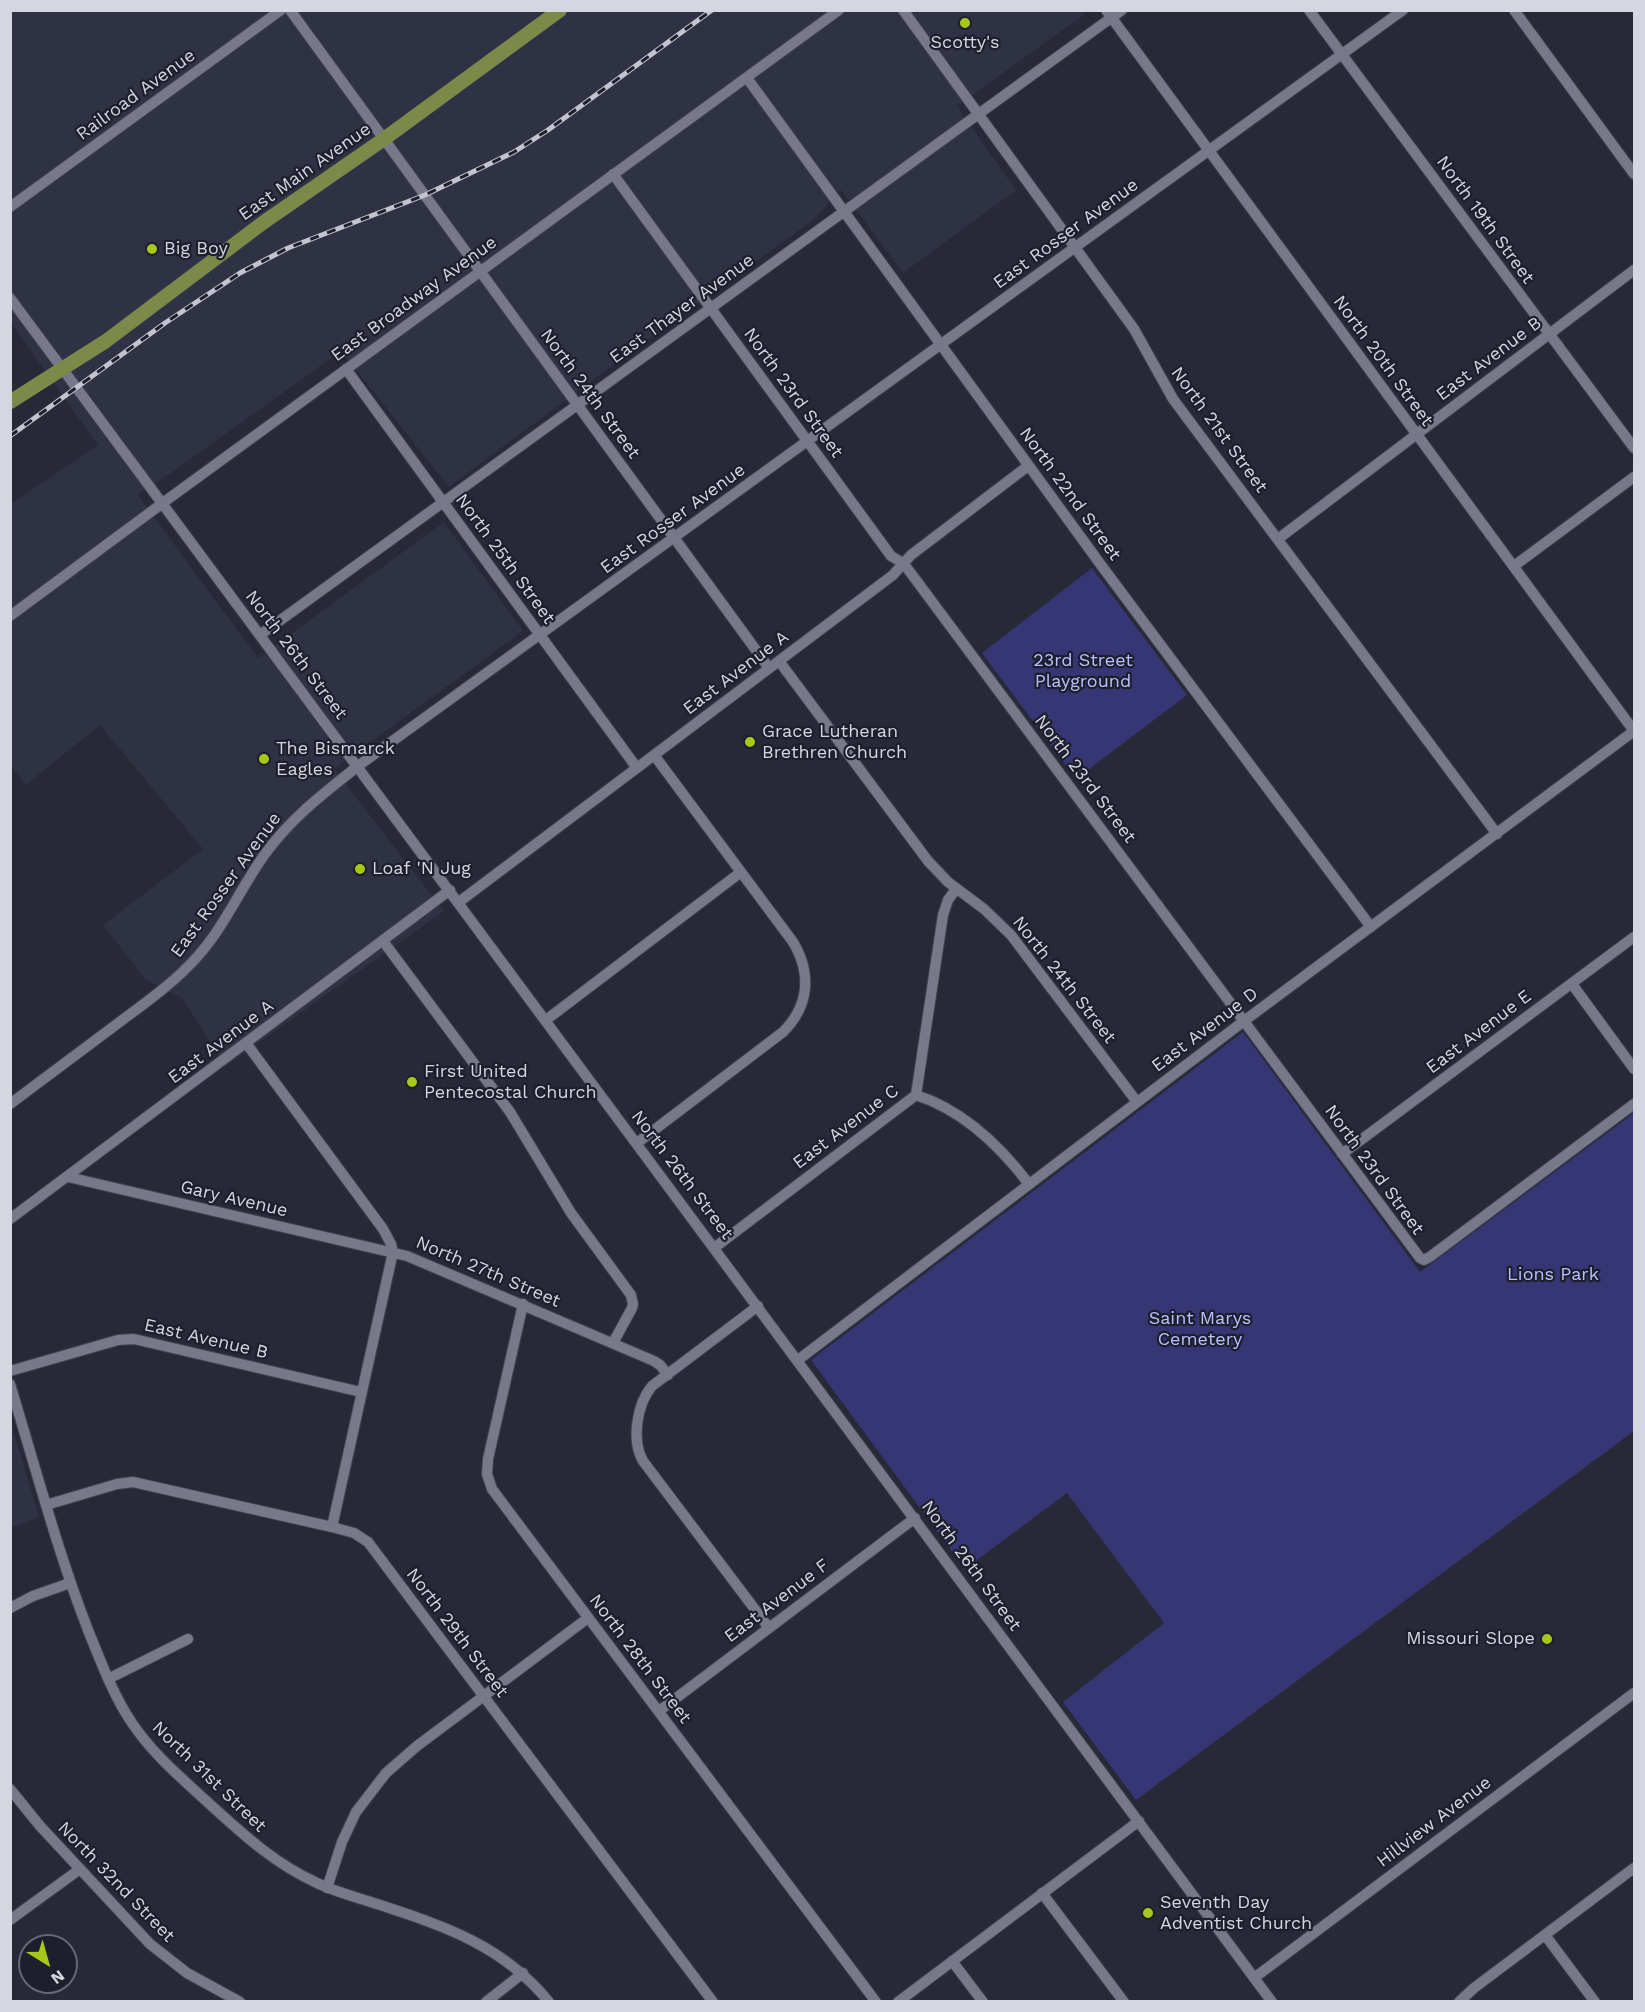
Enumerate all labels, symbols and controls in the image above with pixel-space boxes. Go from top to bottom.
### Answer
marker: Scotty's [958,16,972,30]
place label: Scotty's [931,32,999,54]
street label: Railroad Avenue [72,45,200,145]
street label: East Main Avenue [235,118,375,226]
street label: North 19th Street [1431,152,1539,288]
street label: East Rosser Avenue [989,174,1143,294]
street label: East Broadway Avenue [327,232,501,366]
place label: Big Boy [164,238,228,260]
marker: Big Boy [145,242,159,256]
street label: East Thayer Avenue [606,249,758,369]
street label: North 20th Street [1328,291,1438,431]
street label: East Avenue B [1432,312,1546,406]
street label: North 23rd Street [739,324,847,462]
street label: North 24th Street [536,325,644,463]
street label: North 21st Street [1166,363,1272,497]
street label: North 22nd Street [1014,423,1126,565]
street label: East Rosser Avenue [596,459,750,579]
street label: North 25th Street [451,490,559,628]
street label: North 26th Street [240,586,352,724]
street label: East Avenue A [679,626,793,720]
park label: 23rd Street Playground [1033,650,1133,692]
street label: North 23rd Street [1030,711,1140,847]
place label: Grace Lutheran Brethren Church [762,721,907,764]
marker: Grace Lutheran Brethren Church [743,735,757,749]
place label: The Bismarck Eagles [276,738,395,780]
marker: The Bismarck Eagles [257,752,271,766]
street label: East Rosser Avenue [166,808,286,962]
place label: Loaf 'N Jug [372,858,471,880]
marker: Loaf 'N Jug [353,862,367,876]
street label: North 24th Street [1008,912,1120,1048]
street label: East Avenue D [1148,983,1262,1077]
street label: East Avenue E [1422,985,1536,1079]
street label: East Avenue A [164,995,278,1089]
place label: First United Pentecostal Church [424,1061,597,1104]
marker: First United Pentecostal Church [405,1075,419,1089]
street label: East Avenue C [789,1080,903,1174]
street label: North 23rd Street [1320,1101,1428,1239]
street label: North 26th Street [626,1106,738,1244]
street label: Gary Avenue [178,1176,290,1222]
street label: North 27th Street [413,1232,563,1312]
park label: Lions Park [1507,1264,1599,1286]
park label: Saint Marys Cemetery [1149,1308,1251,1350]
street label: East Avenue B [142,1314,270,1364]
street label: North 26th Street [916,1497,1026,1635]
street label: East Avenue F [720,1555,834,1647]
street label: North 29th Street [401,1564,513,1702]
street label: North 28th Street [584,1590,696,1728]
place label: Missouri Slope [1406,1628,1535,1650]
marker: Missouri Slope [1540,1632,1554,1646]
street label: North 31st Street [147,1717,271,1837]
street label: Hillview Avenue [1372,1772,1496,1872]
street label: North 32nd Street [53,1817,179,1947]
place label: Seventh Day Adventist Church [1160,1892,1312,1934]
marker: Seventh Day Adventist Church [1141,1906,1155,1920]
north arrow [18,1934,78,1994]
text: N [47,1966,68,1988]

